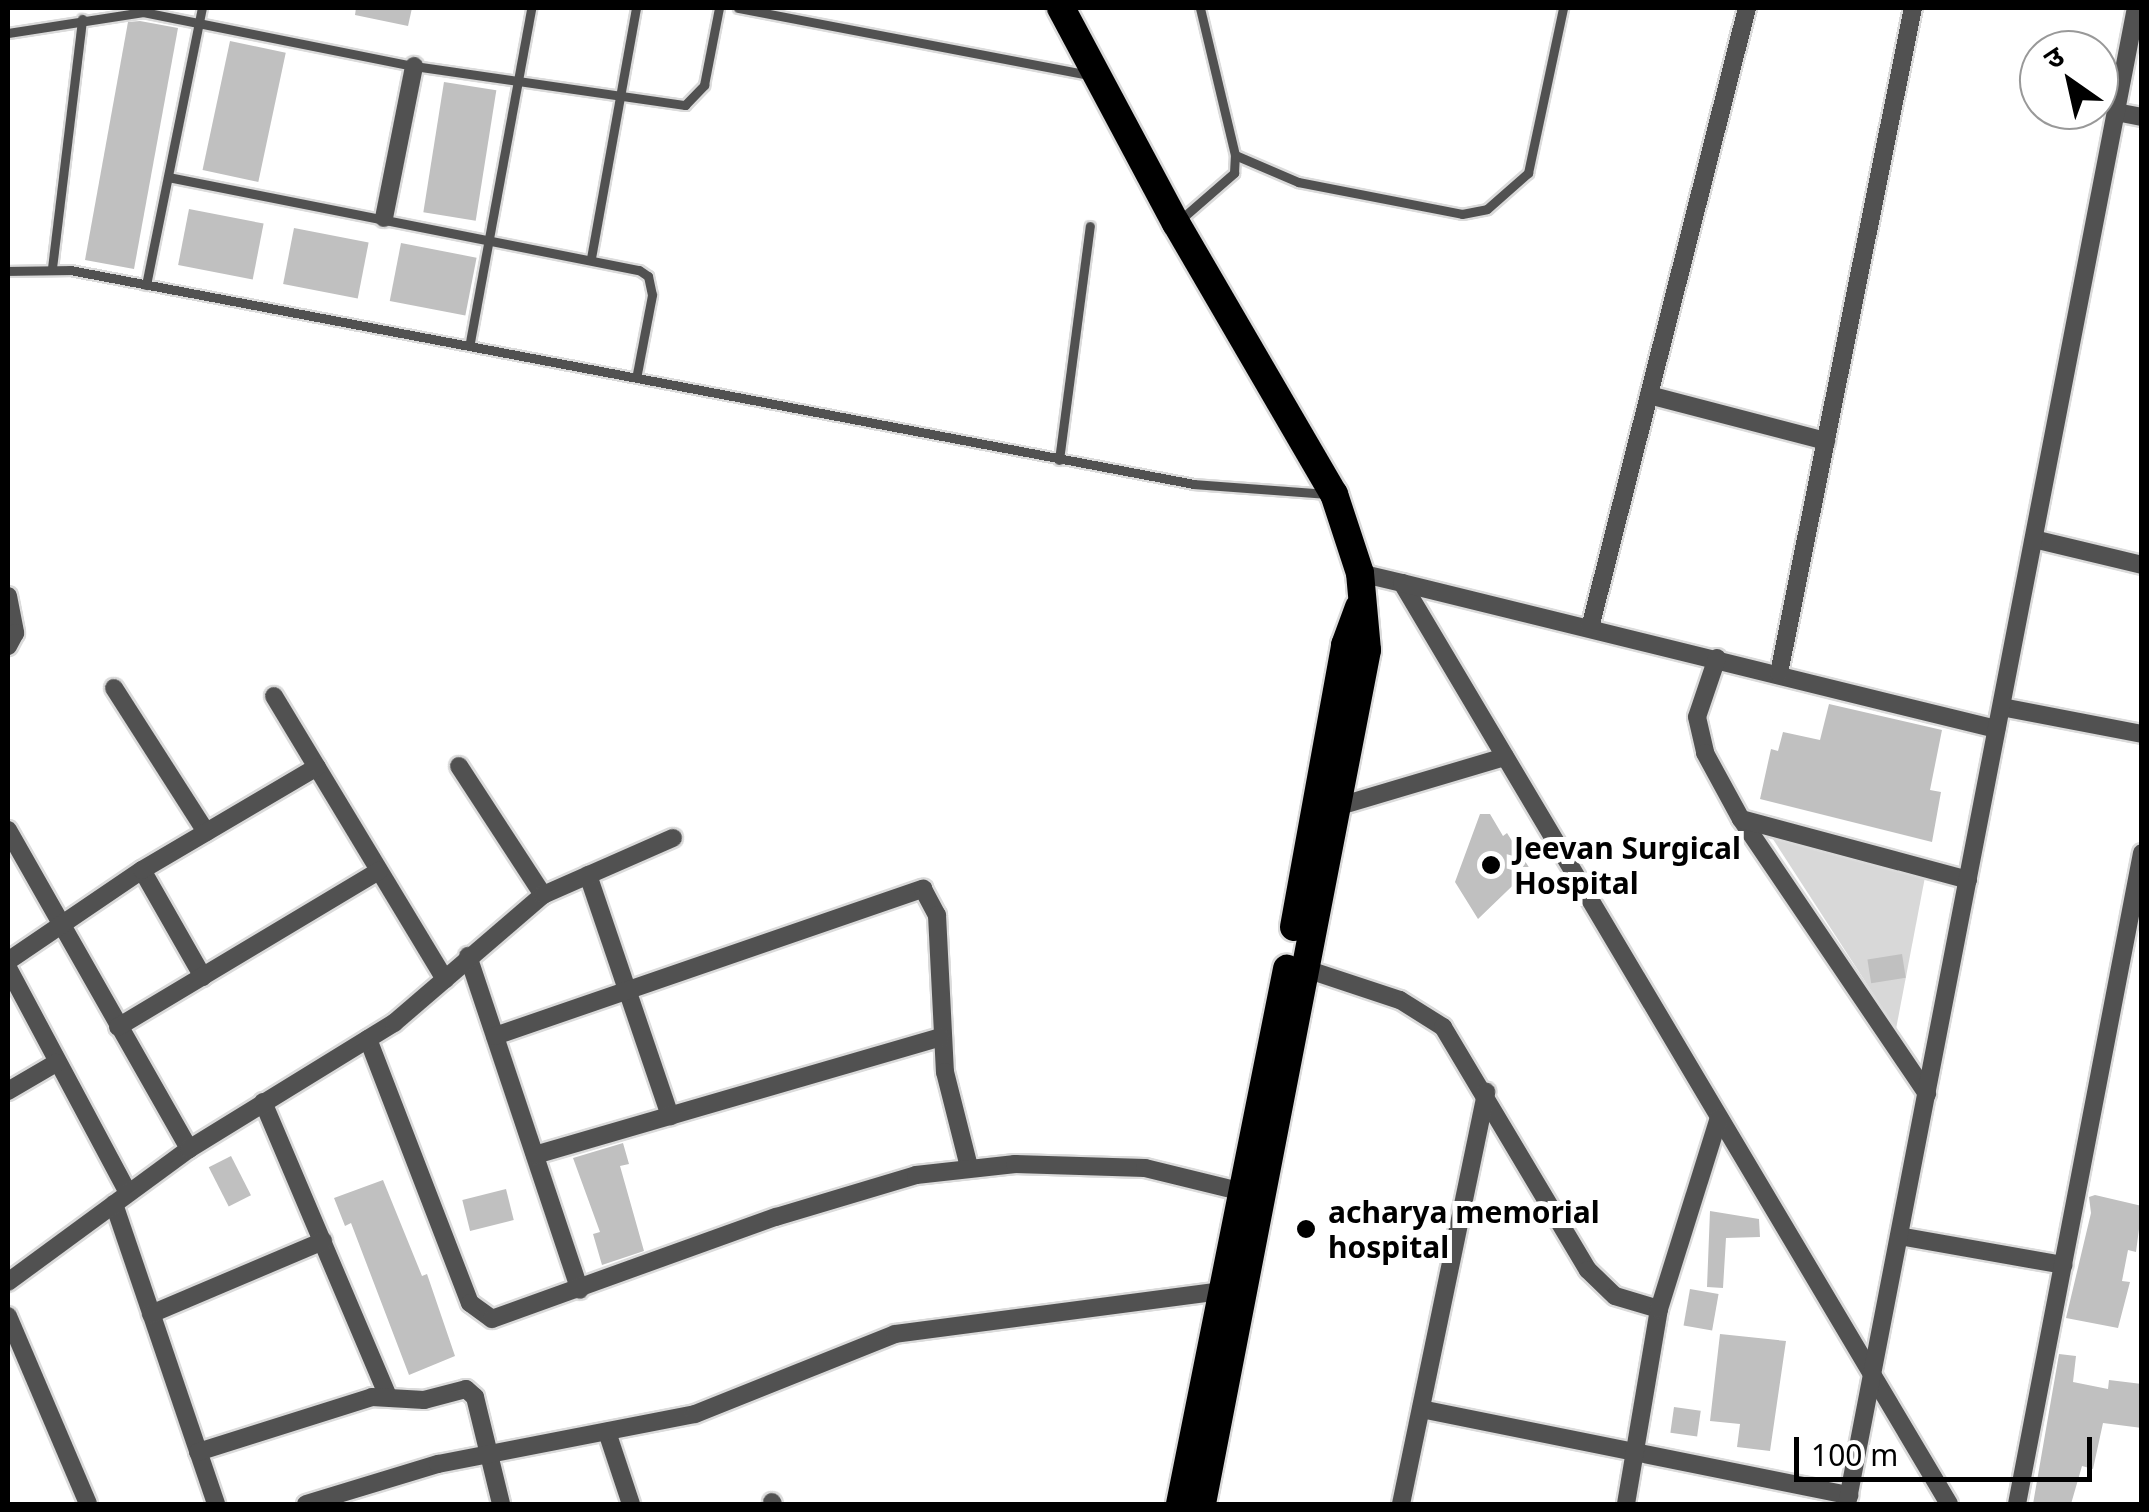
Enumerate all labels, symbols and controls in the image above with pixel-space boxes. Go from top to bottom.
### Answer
north arrow [2019,30,2119,130]
text: उ [2036,36,2071,77]
place label: Jeevan Surgical Hospital [1514,830,1741,900]
marker: Jeevan Surgical Hospital [1478,852,1504,878]
place label: acharya memorial hospital [1328,1194,1600,1264]
marker: acharya memorial hospital [1293,1216,1319,1242]
scale bar [1799,1417,2096,1479]
text: 100 m [1811,1434,1898,1475]

